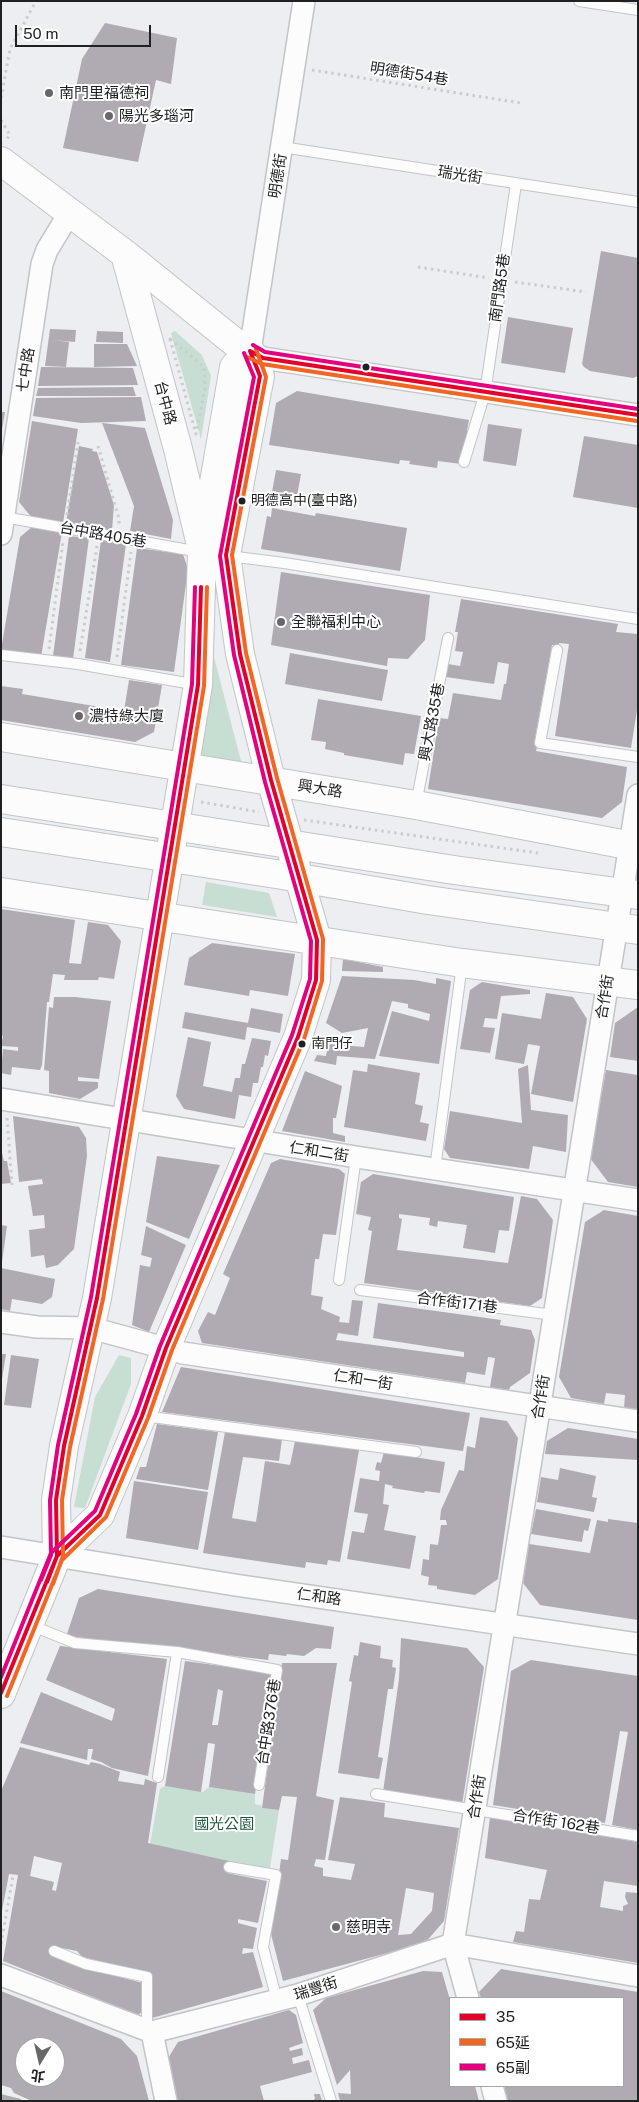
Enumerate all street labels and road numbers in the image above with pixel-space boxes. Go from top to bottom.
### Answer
street label: 明德街54巷 [369,59,449,89]
street label: 明德街 [266,152,290,200]
street label: 瑞光街 [436,163,484,187]
street label: 南門路5巷 [486,252,514,324]
street label: 七中路 [14,346,38,394]
street label: 台中路 [150,379,180,427]
street label: 台中路405巷 [58,518,148,552]
street label: 興大路35巷 [416,681,448,763]
street label: 興大路 [296,777,344,801]
street label: 合作街 [593,973,617,1021]
street label: 仁和二街 [288,1138,350,1166]
street label: 合作街171巷 [415,1289,499,1317]
street label: 仁和一街 [332,1366,394,1394]
street label: 合作街 [529,1373,553,1421]
street label: 仁和路 [295,1585,343,1609]
street label: 台中路376巷 [253,1678,285,1766]
street label: 合作街 [465,1773,489,1821]
street label: 合作街 162巷 [511,1806,601,1838]
street label: 瑞豐街 [292,1973,340,2005]

